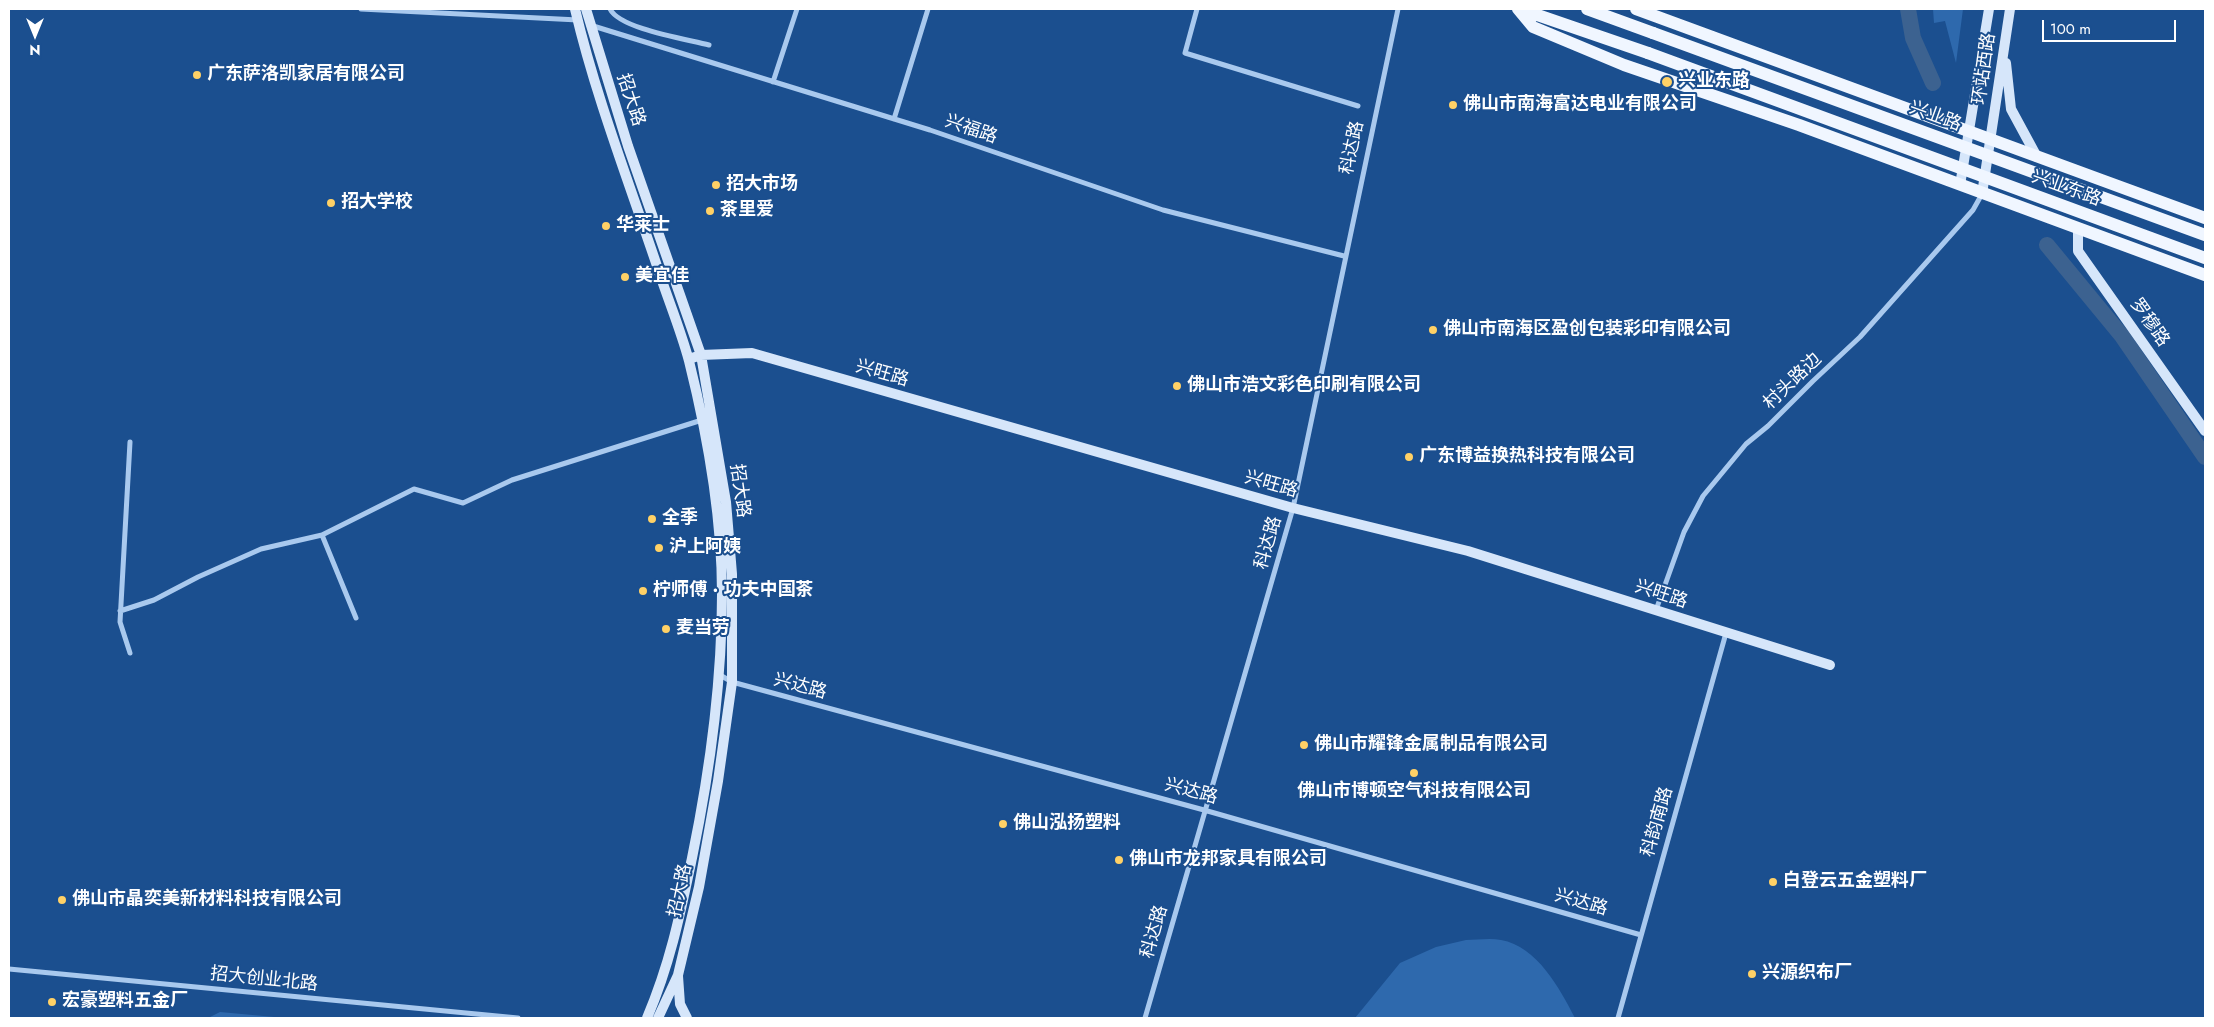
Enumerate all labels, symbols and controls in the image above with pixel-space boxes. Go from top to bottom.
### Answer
north arrow [10,10,60,60]
scale bar [2044,10,2178,42]
text: 100 m [2050,18,2091,40]
street label: 环站西路 [1969,32,2001,106]
text: N [29,40,41,60]
place label: 广东萨洛凯家居有限公司 [207,64,405,86]
marker: 广东萨洛凯家居有限公司 [191,69,203,81]
street label: 招大路 [611,71,649,129]
place label: 兴业东路 [1678,71,1750,93]
marker: 兴业东路 [1660,75,1674,89]
place label: 佛山市南海富达电业有限公司 [1463,94,1697,116]
street label: 兴业路 [1906,98,1964,136]
marker: 佛山市南海富达电业有限公司 [1447,99,1459,111]
street label: 兴福路 [942,111,1000,149]
street label: 科达路 [1337,119,1369,177]
street label: 兴业东路 [2028,167,2104,211]
place label: 招大市场 [726,174,798,196]
marker: 招大市场 [710,179,722,191]
place label: 招大学校 [341,192,413,214]
marker: 招大学校 [325,197,337,209]
place label: 茶里爱 [720,200,774,222]
marker: 茶里爱 [704,205,716,217]
place label: 华莱士 [616,215,670,237]
marker: 华莱士 [600,220,612,232]
place label: 美宜佳 [635,266,689,288]
marker: 美宜佳 [619,271,631,283]
street label: 罗穆路 [2125,295,2173,351]
place label: 佛山市南海区盈创包装彩印有限公司 [1443,319,1731,341]
marker: 佛山市南海区盈创包装彩印有限公司 [1427,324,1439,336]
street label: 村头路边 [1760,349,1826,415]
street label: 兴旺路 [853,356,911,392]
place label: 佛山市浩文彩色印刷有限公司 [1187,375,1421,397]
marker: 佛山市浩文彩色印刷有限公司 [1171,380,1183,392]
place label: 广东博益换热科技有限公司 [1419,446,1635,468]
marker: 广东博益换热科技有限公司 [1403,451,1415,463]
street label: 招大路 [725,463,753,519]
street label: 兴旺路 [1242,467,1300,503]
place label: 全季 [662,508,698,530]
marker: 全季 [646,513,658,525]
street label: 科达路 [1251,514,1287,572]
place label: 沪上阿姨 [669,537,741,559]
marker: 沪上阿姨 [653,542,665,554]
street label: 兴旺路 [1632,576,1690,614]
place label: 柠师傅 · 功夫中国茶 [653,580,814,602]
marker: 柠师傅 · 功夫中国茶 [637,585,649,597]
place label: 麦当劳 [676,618,730,640]
marker: 麦当劳 [660,623,672,635]
street label: 兴达路 [771,670,829,704]
place label: 佛山市耀锋金属制品有限公司 [1314,734,1548,756]
marker: 佛山市耀锋金属制品有限公司 [1298,739,1310,751]
marker: 佛山市博顿空气科技有限公司 [1408,767,1420,779]
street label: 兴达路 [1162,775,1220,809]
place label: 佛山市博顿空气科技有限公司 [1297,781,1531,803]
street label: 科韵南路 [1638,784,1678,860]
place label: 佛山泓扬塑料 [1013,813,1121,835]
marker: 佛山泓扬塑料 [997,818,1009,830]
place label: 佛山市龙邦家具有限公司 [1129,849,1327,871]
marker: 佛山市龙邦家具有限公司 [1113,854,1125,866]
street label: 招大路 [665,862,697,920]
place label: 白登云五金塑料厂 [1783,871,1927,893]
marker: 白登云五金塑料厂 [1767,876,1779,888]
street label: 兴达路 [1552,885,1610,921]
place label: 佛山市晶奕美新材料科技有限公司 [72,889,342,911]
marker: 佛山市晶奕美新材料科技有限公司 [56,894,68,906]
street label: 科达路 [1137,903,1173,961]
place label: 兴源织布厂 [1762,963,1852,985]
street label: 招大创业北路 [209,964,319,996]
marker: 兴源织布厂 [1746,968,1758,980]
place label: 宏豪塑料五金厂 [62,991,188,1013]
marker: 宏豪塑料五金厂 [46,996,58,1008]

